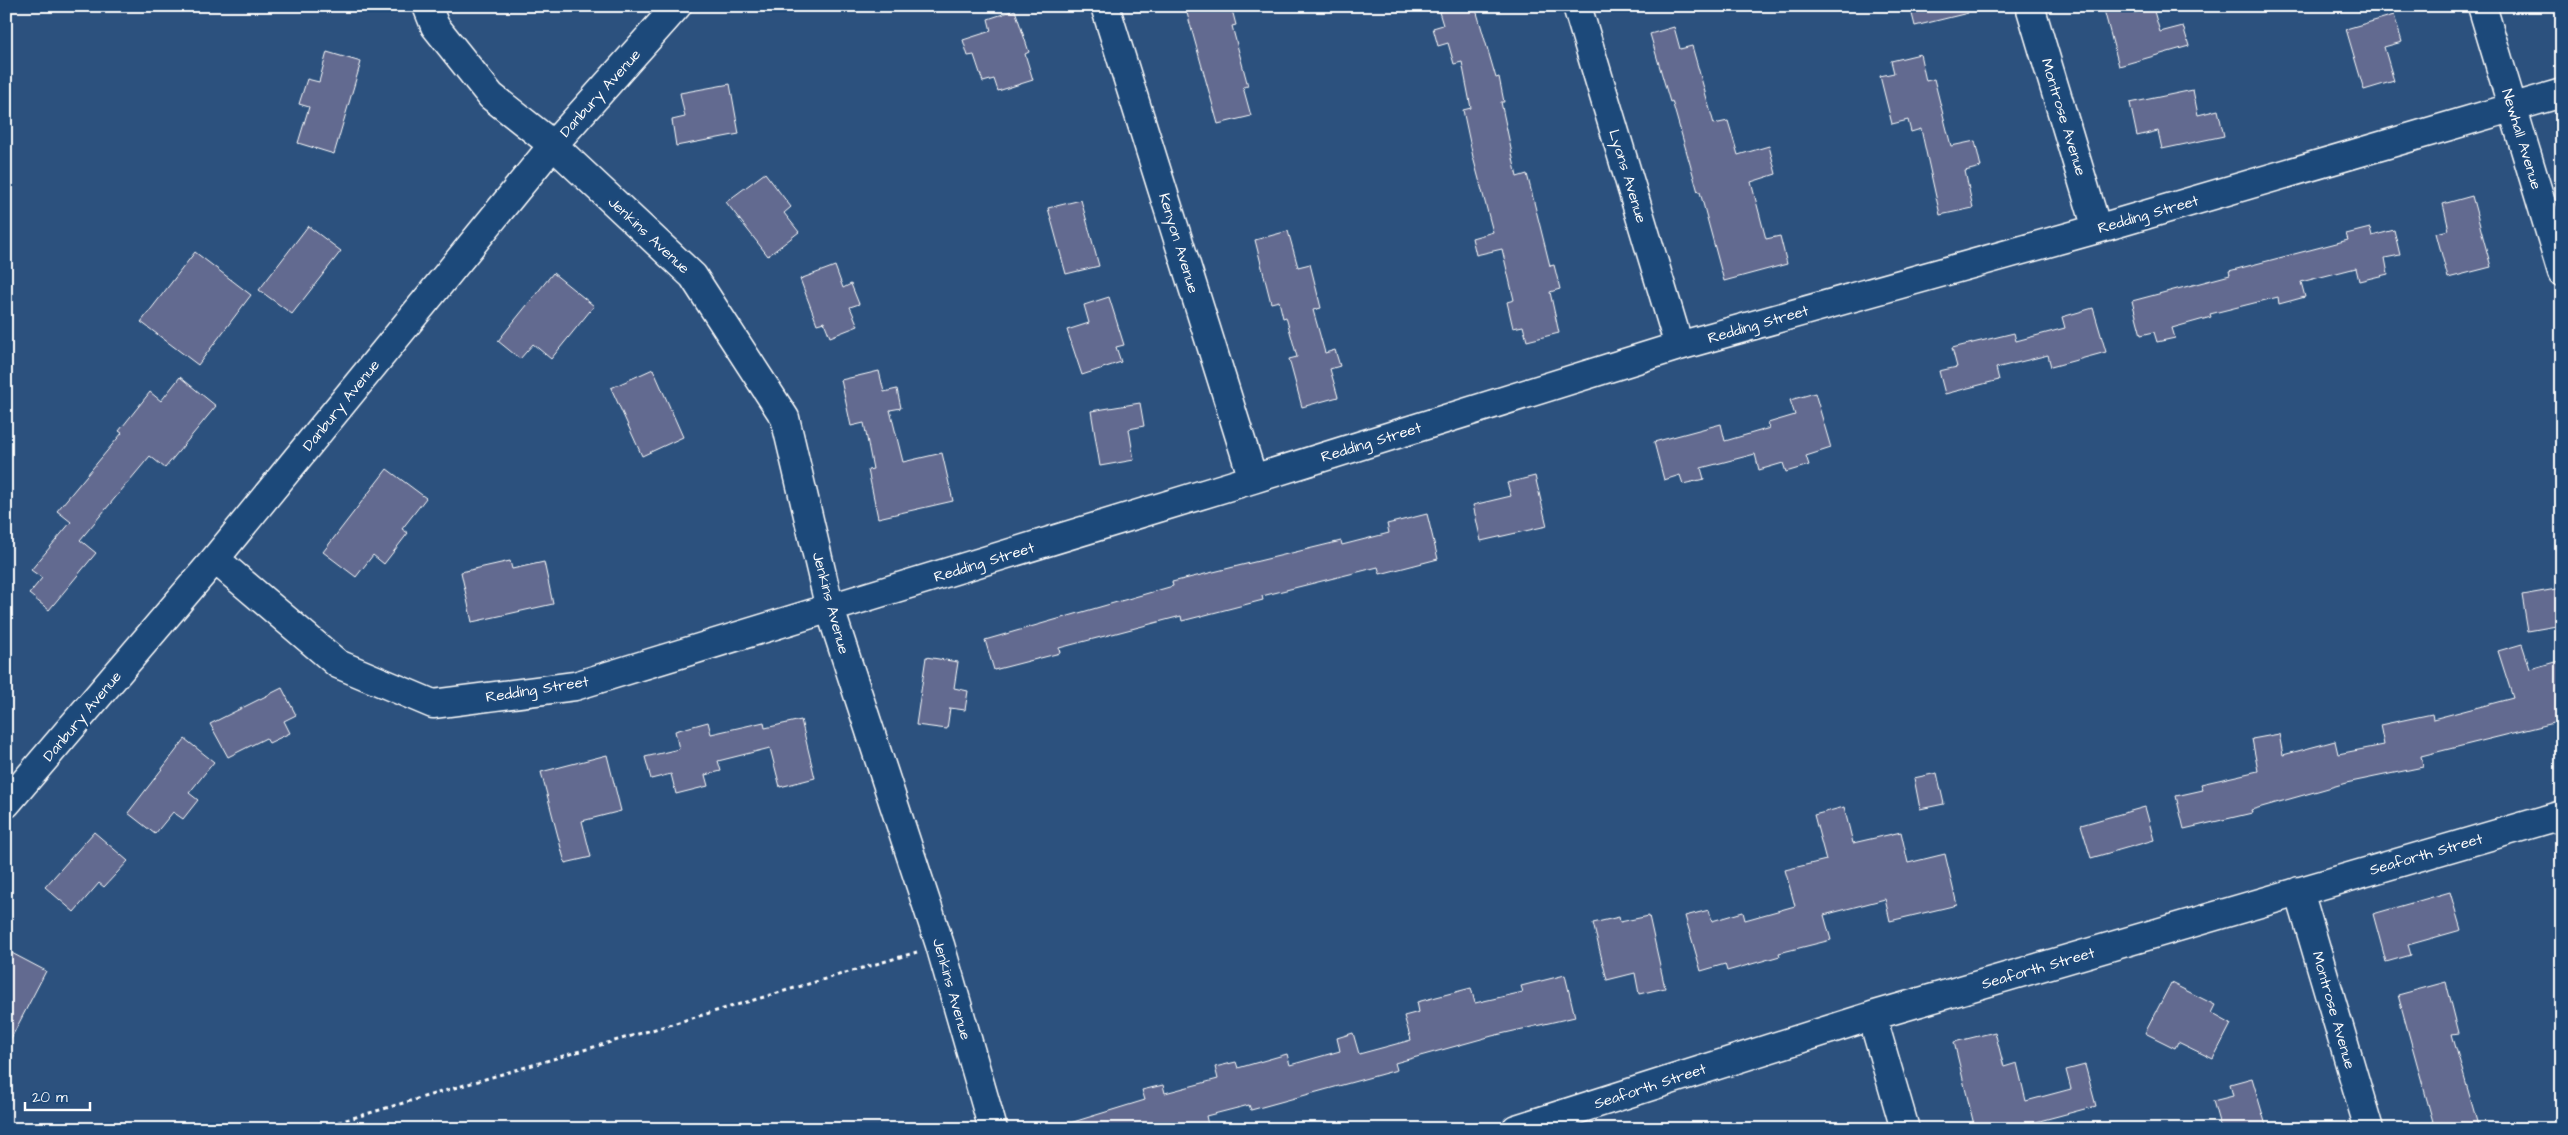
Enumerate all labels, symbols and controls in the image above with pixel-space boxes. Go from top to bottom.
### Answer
street label: Danbury Avenue [555,45,646,143]
street label: Montrose Avenue [2036,56,2091,178]
street label: Newhall Avenue [2496,86,2547,192]
street label: Lyons Avenue [1602,127,1652,226]
street label: Redding Street [2095,190,2201,240]
street label: Kenyon Avenue [1152,191,1204,296]
street label: Jenkins Avenue [603,192,694,279]
street label: Redding Street [1705,300,1811,350]
street label: Danbury Avenue [298,355,386,456]
street label: Redding Street [1318,417,1424,469]
street label: Redding Street [931,537,1037,589]
street label: Jenkins Avenue [807,550,854,656]
street label: Danbury Avenue [38,667,127,767]
street label: Redding Street [484,671,590,709]
street label: Seaforth Street [2367,828,2485,881]
street label: Jenkins Avenue [927,936,976,1042]
street label: Seaforth Street [1979,942,2097,995]
street label: Montrose Avenue [2307,949,2360,1071]
street label: Seaforth Street [1591,1058,1709,1115]
scale bar [25,1080,90,1112]
text: 20 m [32,1087,68,1108]

